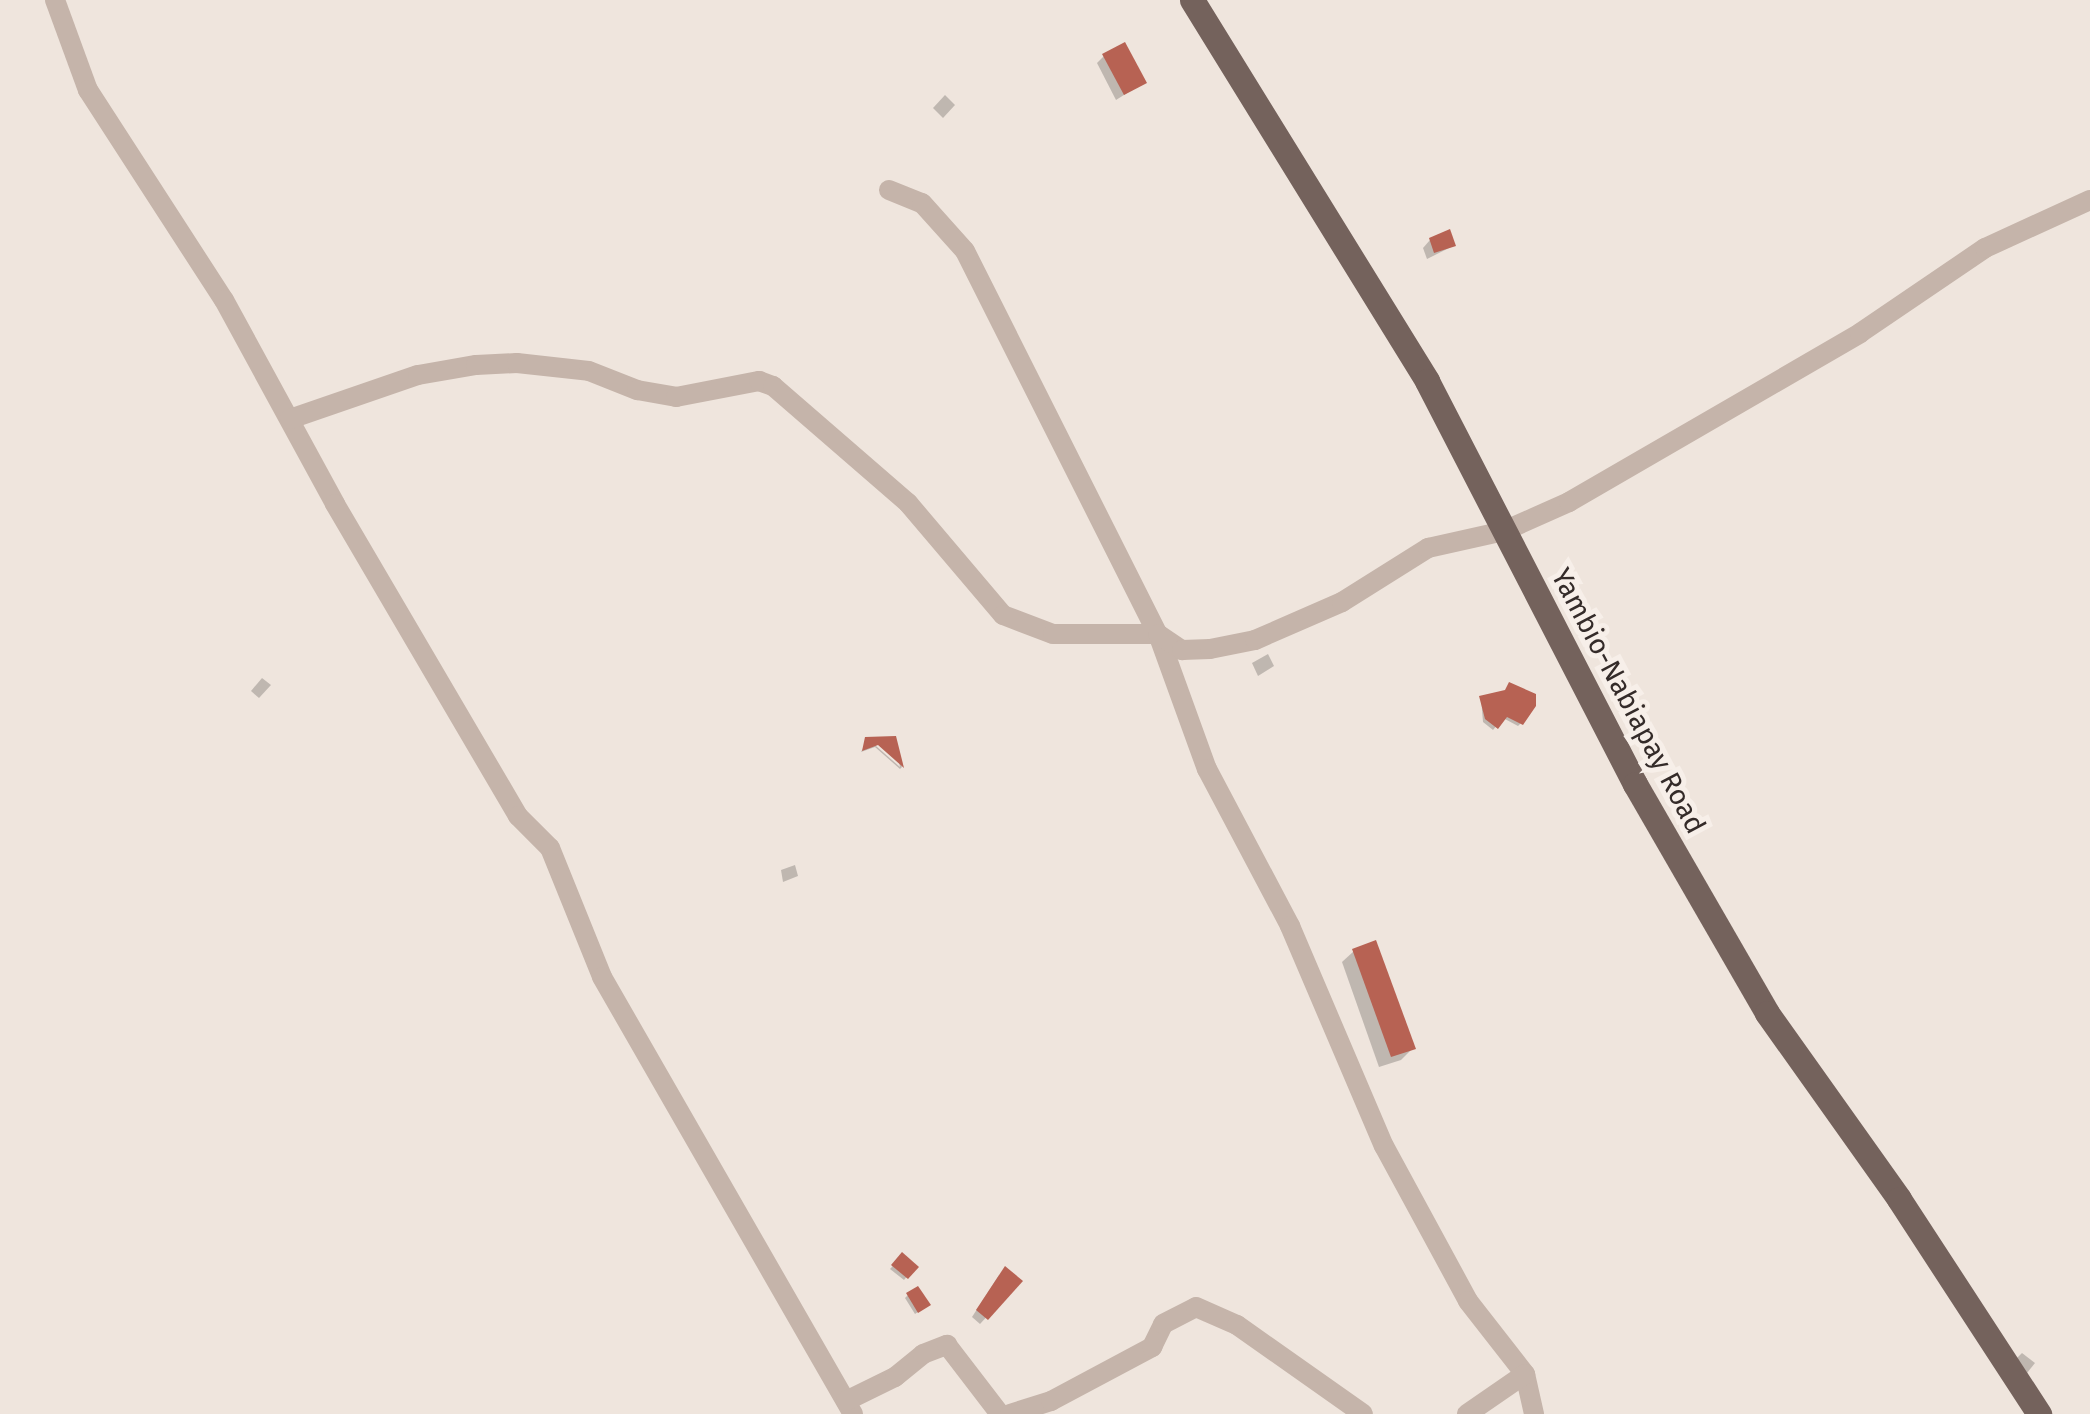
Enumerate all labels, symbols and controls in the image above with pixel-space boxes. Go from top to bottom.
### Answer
street label: Yambio-Nabiapay Road [1544,563,1712,839]

